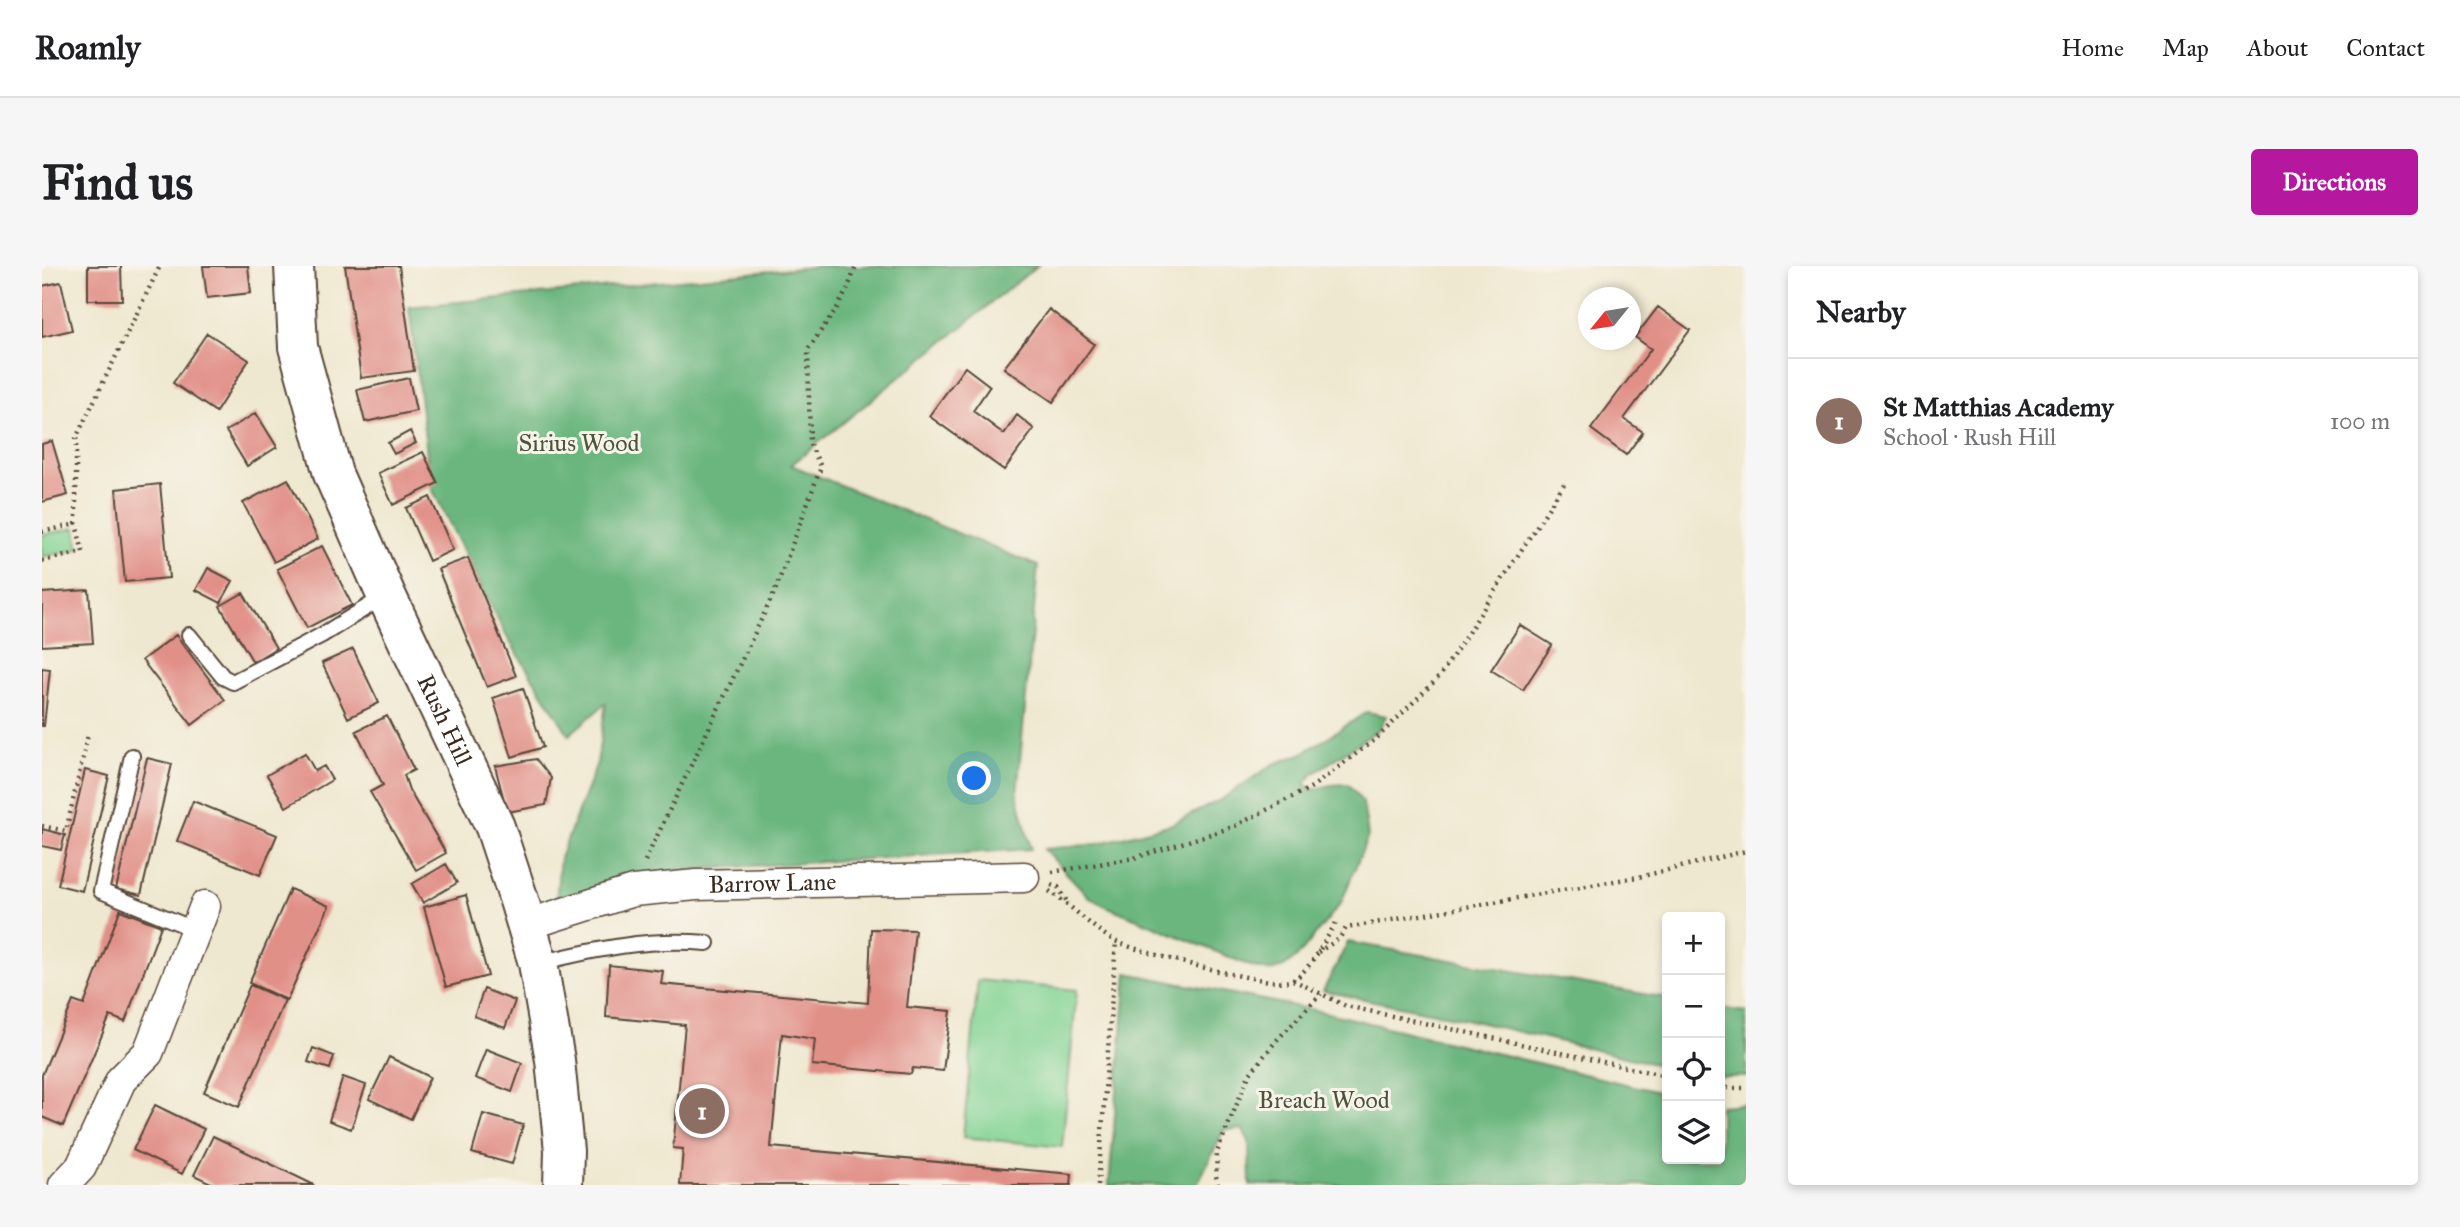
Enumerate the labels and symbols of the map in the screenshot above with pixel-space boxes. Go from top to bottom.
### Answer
north arrow [1578,287,1641,350]
park label: Sirius Wood [519,428,639,458]
street label: Rush Hill [410,670,479,771]
your location [957,761,991,795]
street label: Barrow Lane [708,867,837,900]
pin: 1 [679,1085,725,1137]
park label: Breach Wood [1258,1085,1390,1115]

